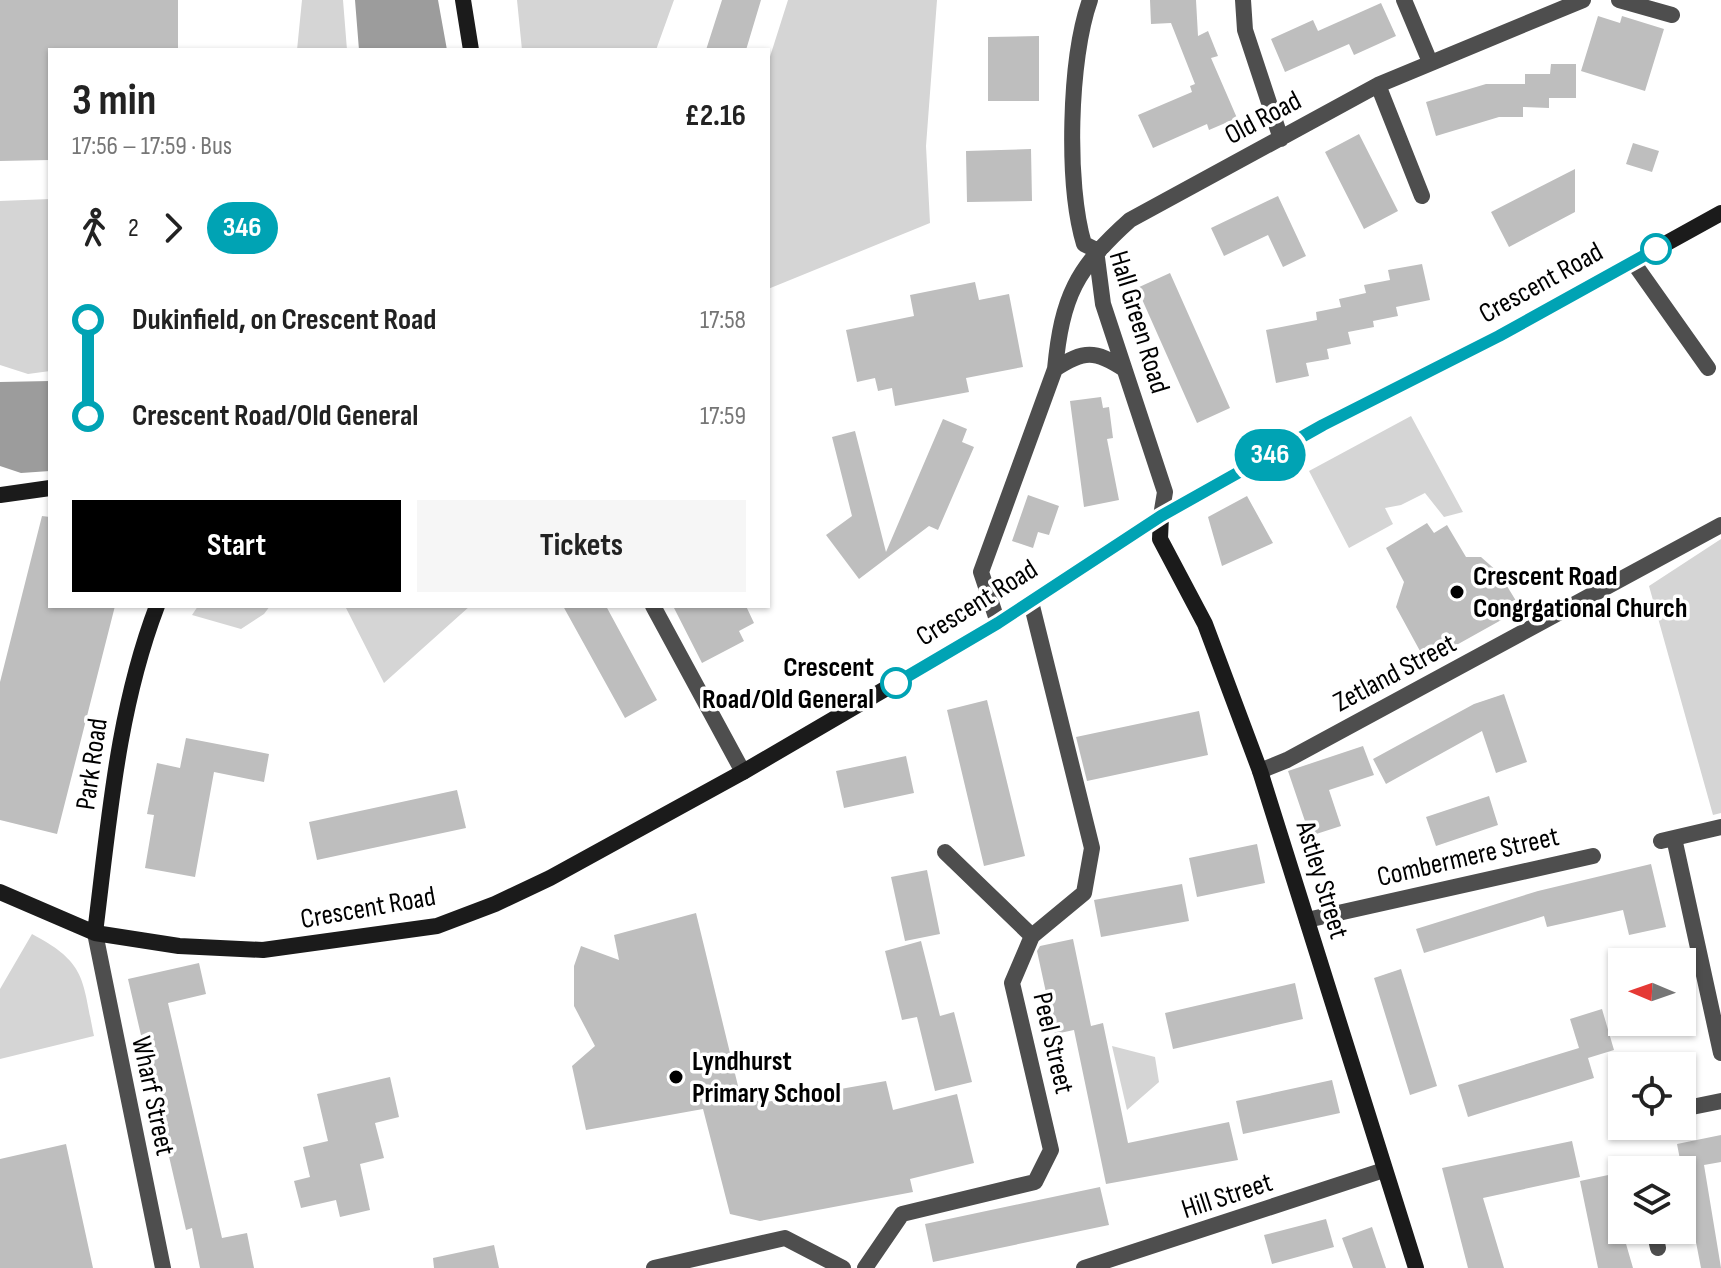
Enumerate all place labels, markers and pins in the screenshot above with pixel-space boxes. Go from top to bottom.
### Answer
unlabelled marker [1641,234,1671,264]
place label: Crescent Road Congrgational Church [1473,560,1687,625]
marker: Crescent Road Congrgational Church [1448,583,1466,601]
place label: Crescent Road/Old General [702,651,874,716]
marker: Crescent Road/Old General [881,668,911,698]
place label: Lyndhurst Primary School [692,1045,841,1110]
marker: Lyndhurst Primary School [667,1068,685,1086]

